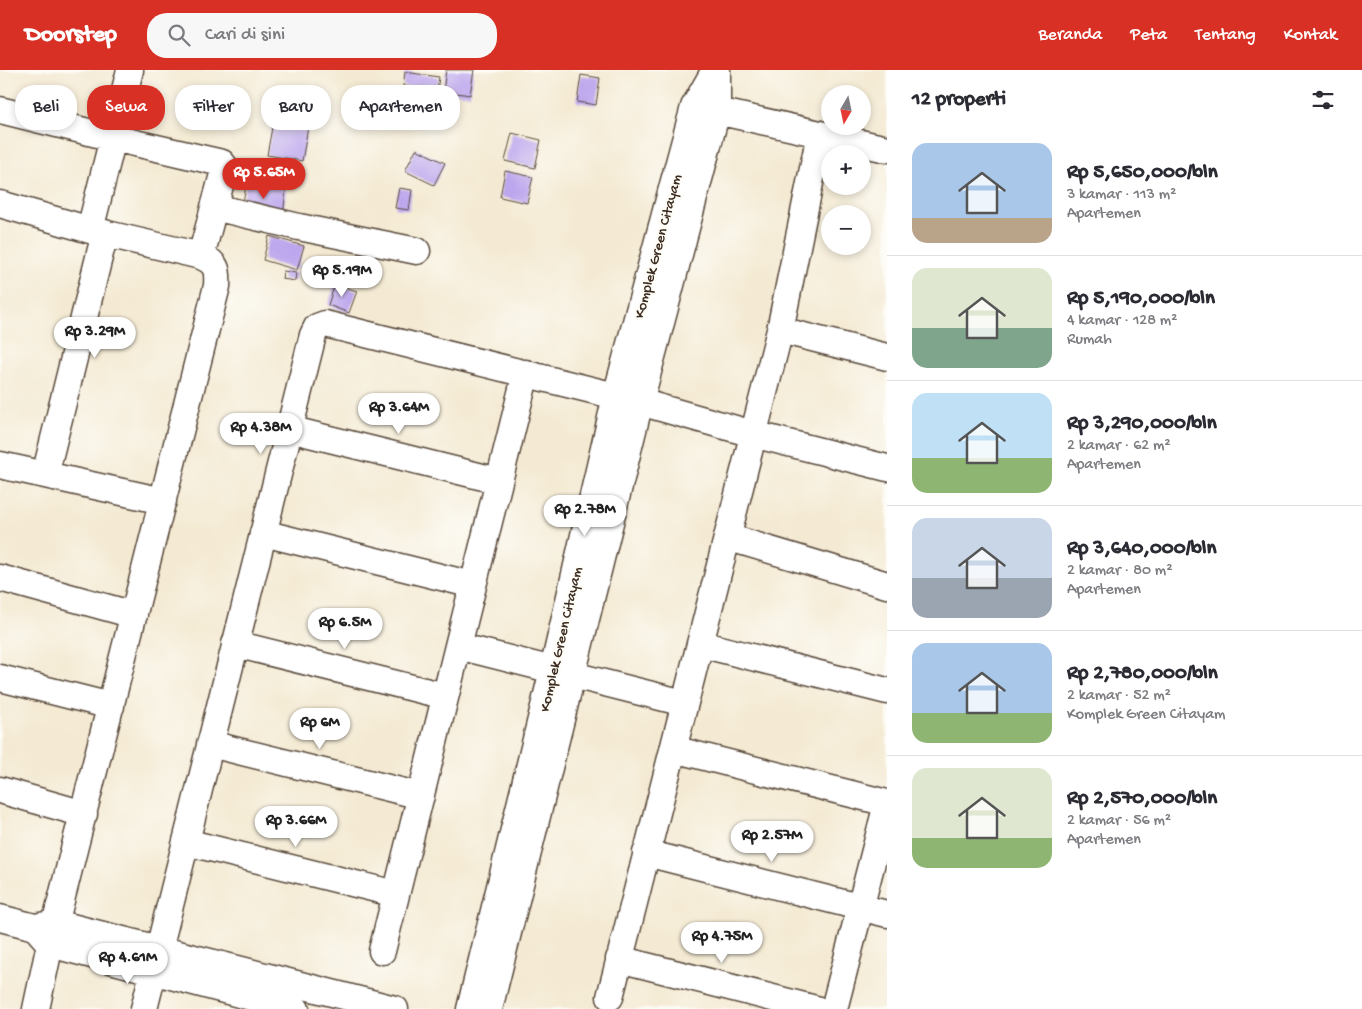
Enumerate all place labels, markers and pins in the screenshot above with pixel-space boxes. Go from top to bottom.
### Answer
pin: Rp 5.65M [212,158,316,200]
pin: Rp 5.19M [290,256,394,298]
pin: Rp 3.29M [43,316,147,359]
pin: Rp 3.64M [347,392,451,435]
pin: Rp 4.38M [209,412,313,455]
pin: Rp 2.78M [533,494,637,537]
pin: Rp 6.5M [299,608,391,650]
pin: Rp 6M [285,708,355,750]
pin: Rp 3.66M [244,806,348,848]
pin: Rp 2.57M [720,820,824,863]
pin: Rp 4.75M [670,922,774,964]
pin: Rp 4.61M [76,942,180,985]

